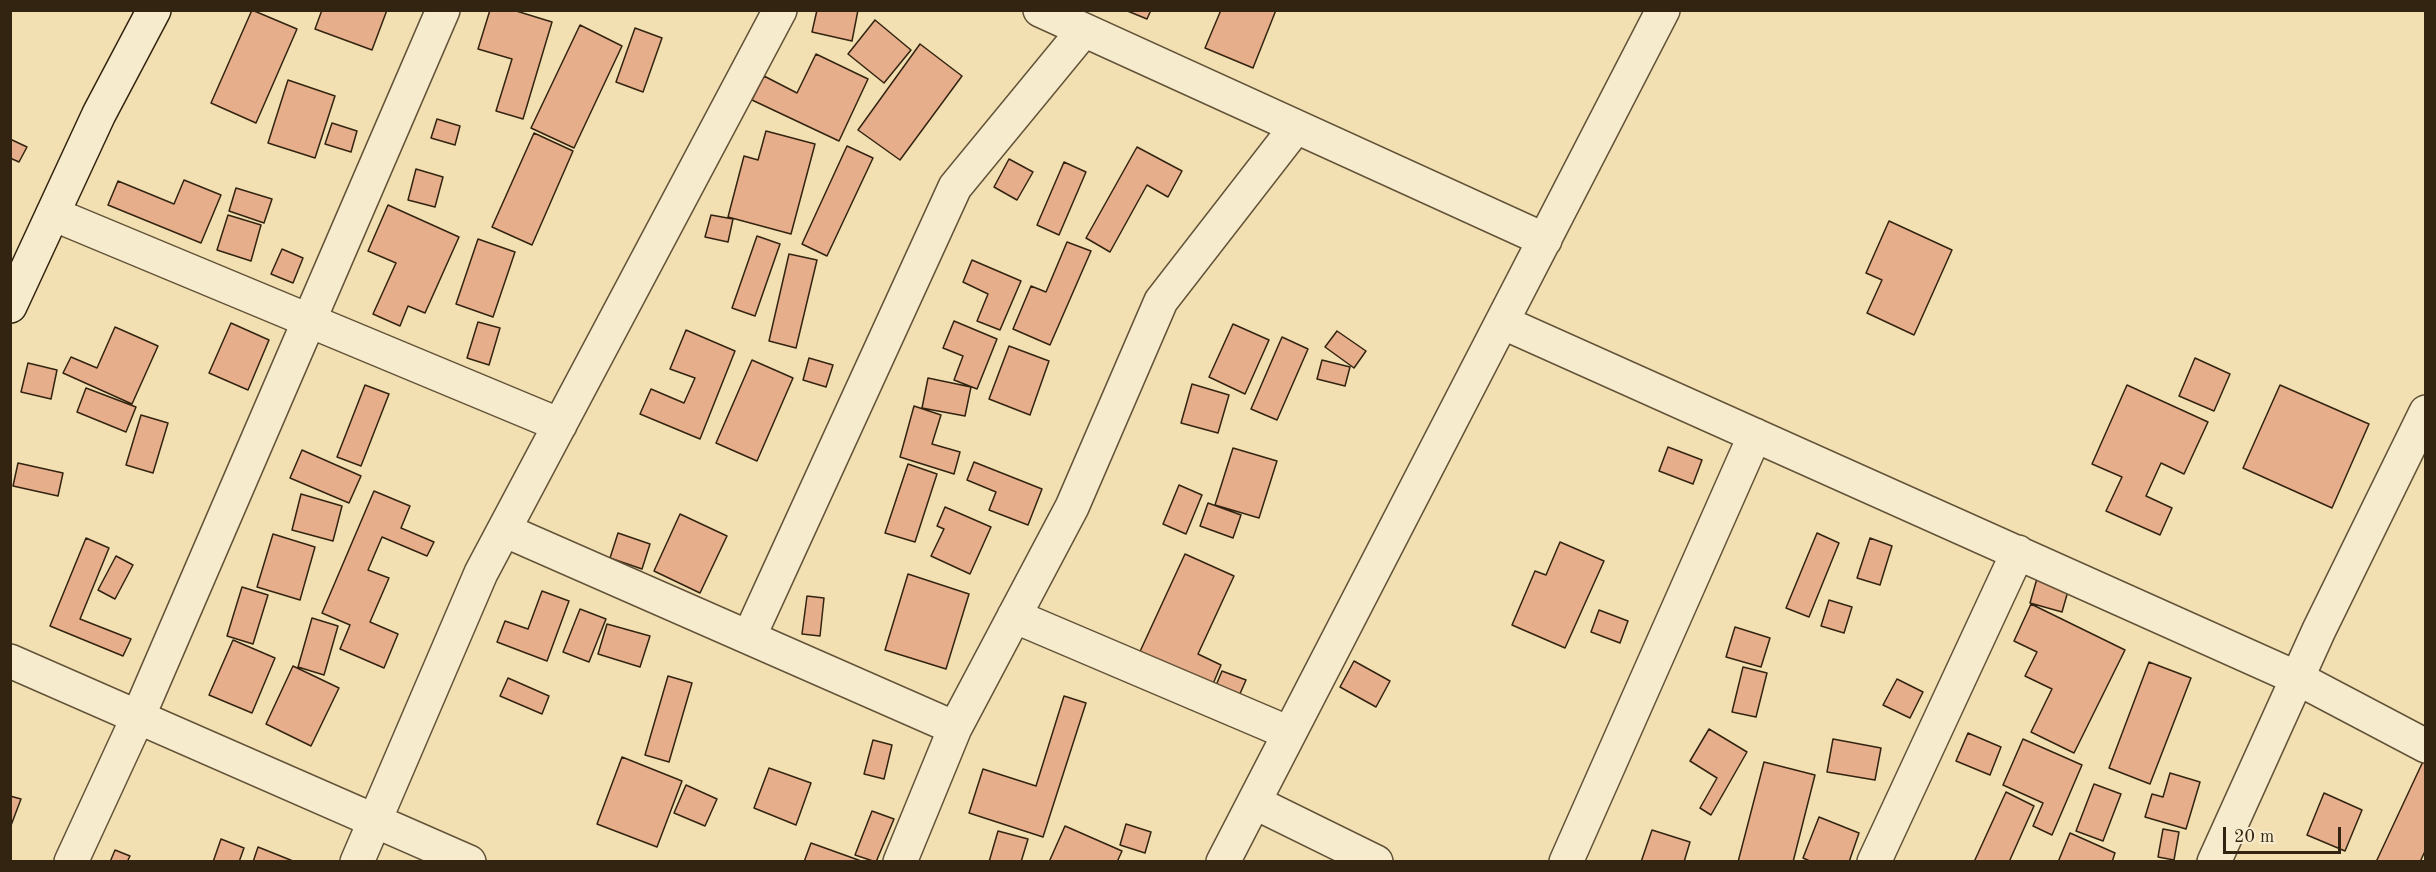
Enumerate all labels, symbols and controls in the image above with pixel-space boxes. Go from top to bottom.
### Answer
scale bar [2226,815,2344,853]
text: 20 m [2234,828,2274,846]

